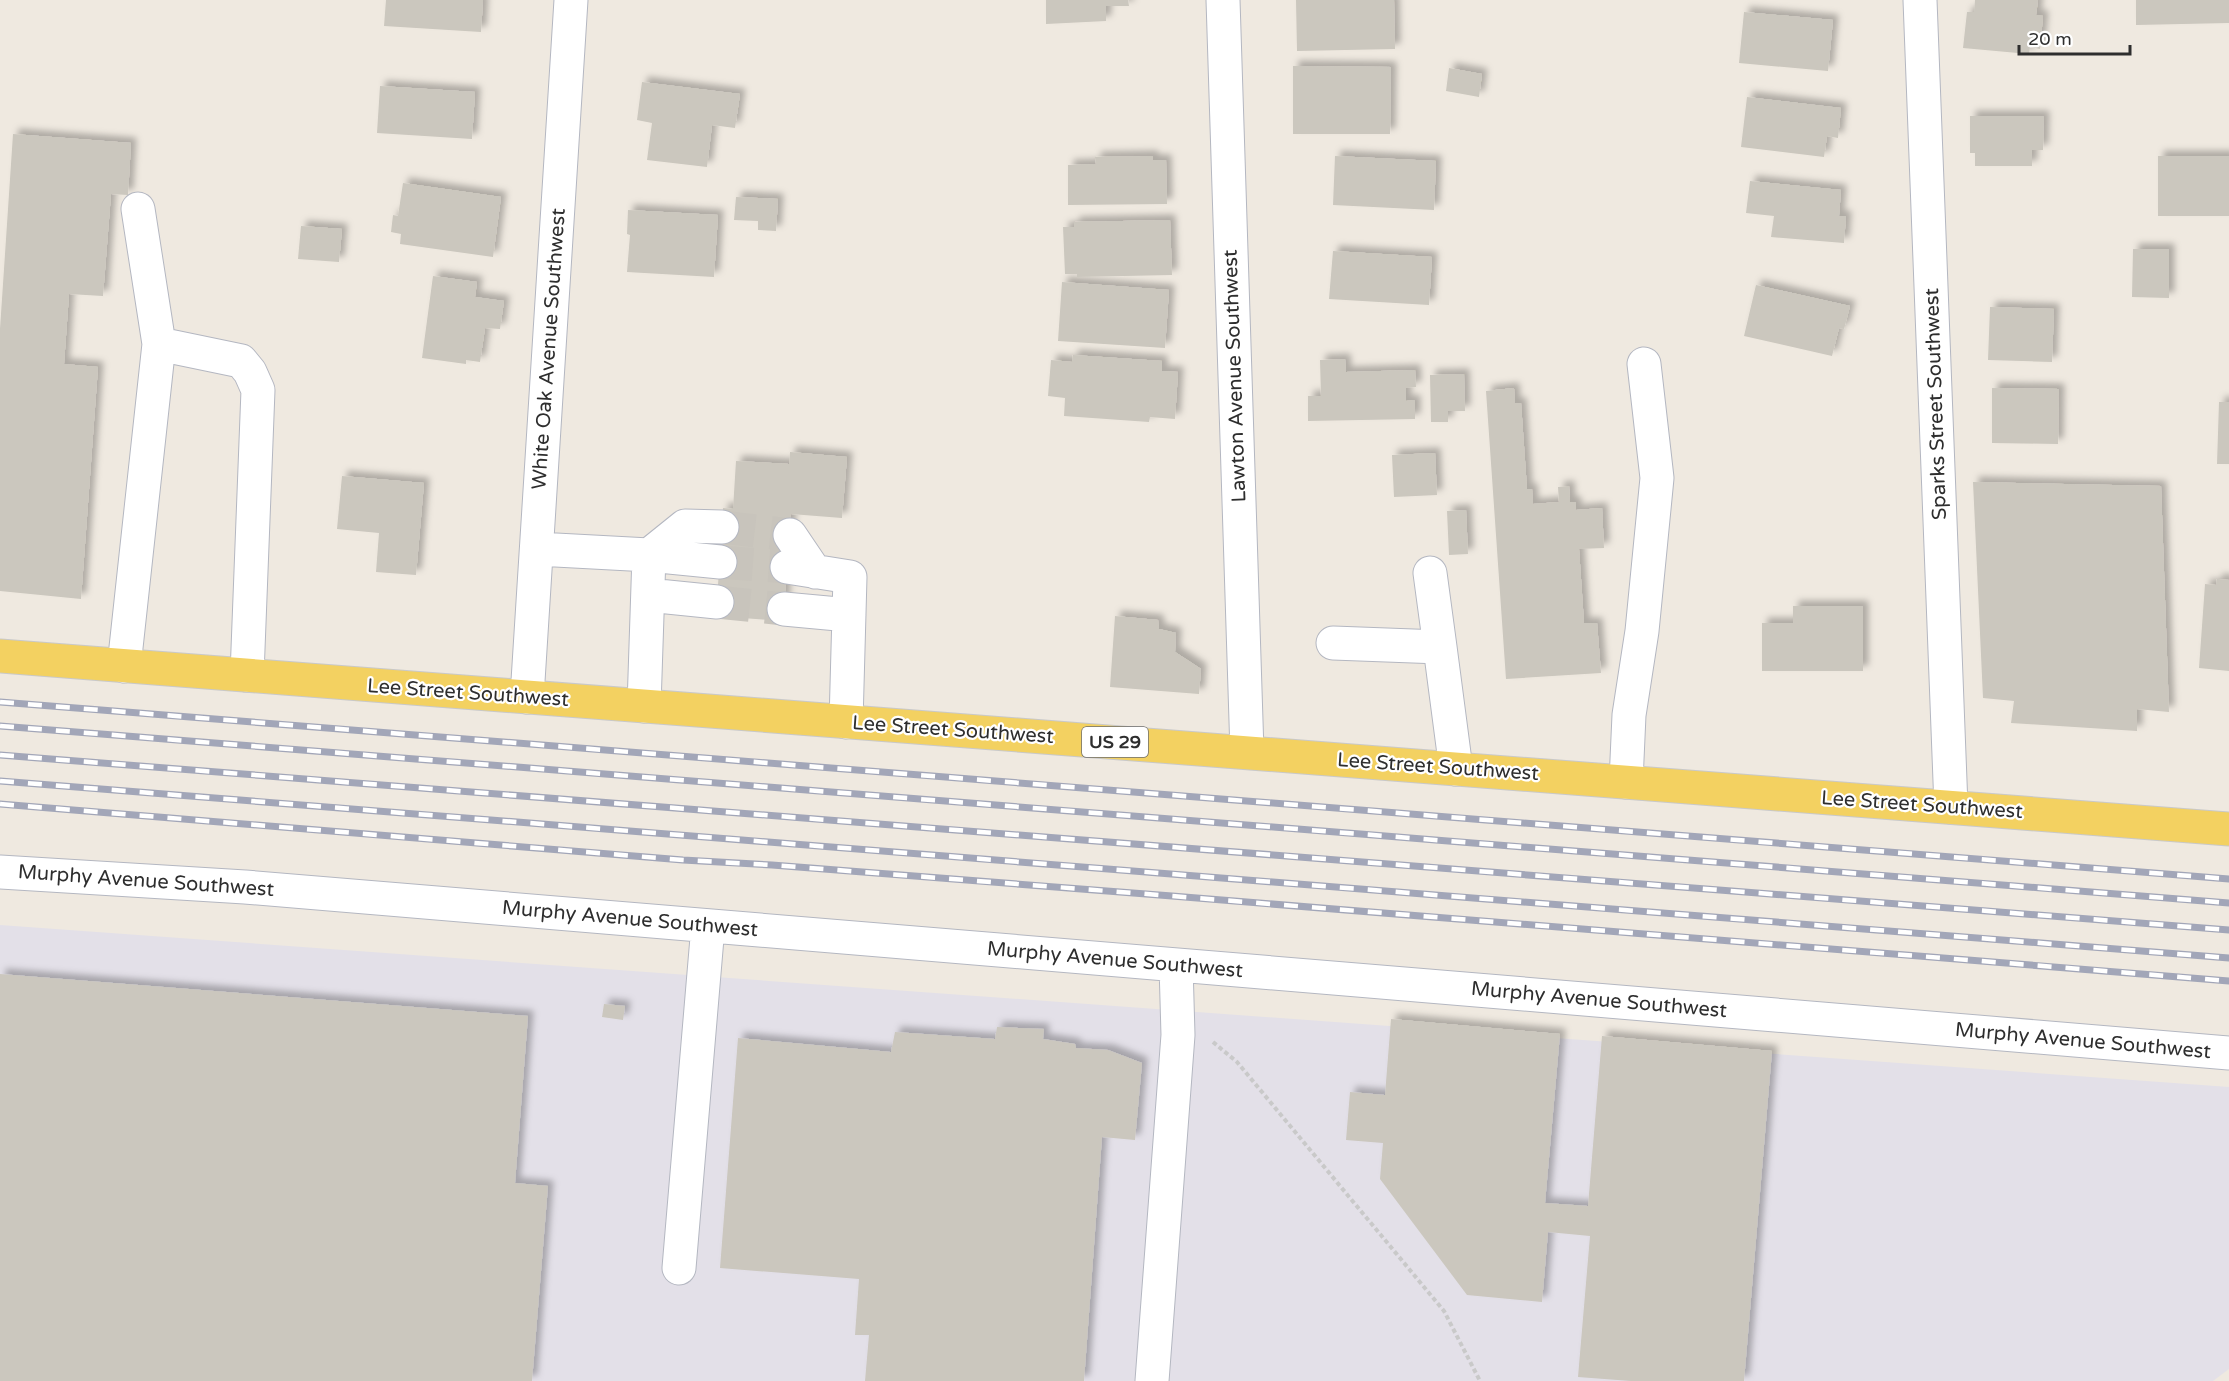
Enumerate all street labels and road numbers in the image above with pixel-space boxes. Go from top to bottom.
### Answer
street label: White Oak Avenue Southwest [527,207,571,491]
street label: Lawton Avenue Southwest [1219,249,1251,503]
street label: Sparks Street Southwest [1920,287,1952,520]
street label: Lee Street Southwest [366,674,570,712]
street label: Lee Street Southwest [851,711,1055,749]
road number: US 29 [1082,727,1148,757]
street label: Lee Street Southwest [1336,748,1540,786]
street label: Lee Street Southwest [1820,786,2024,824]
street label: Murphy Avenue Southwest [17,860,275,902]
street label: Murphy Avenue Southwest [501,896,759,942]
street label: Murphy Avenue Southwest [986,937,1244,983]
street label: Murphy Avenue Southwest [1470,977,1728,1023]
street label: Murphy Avenue Southwest [1954,1018,2212,1064]

